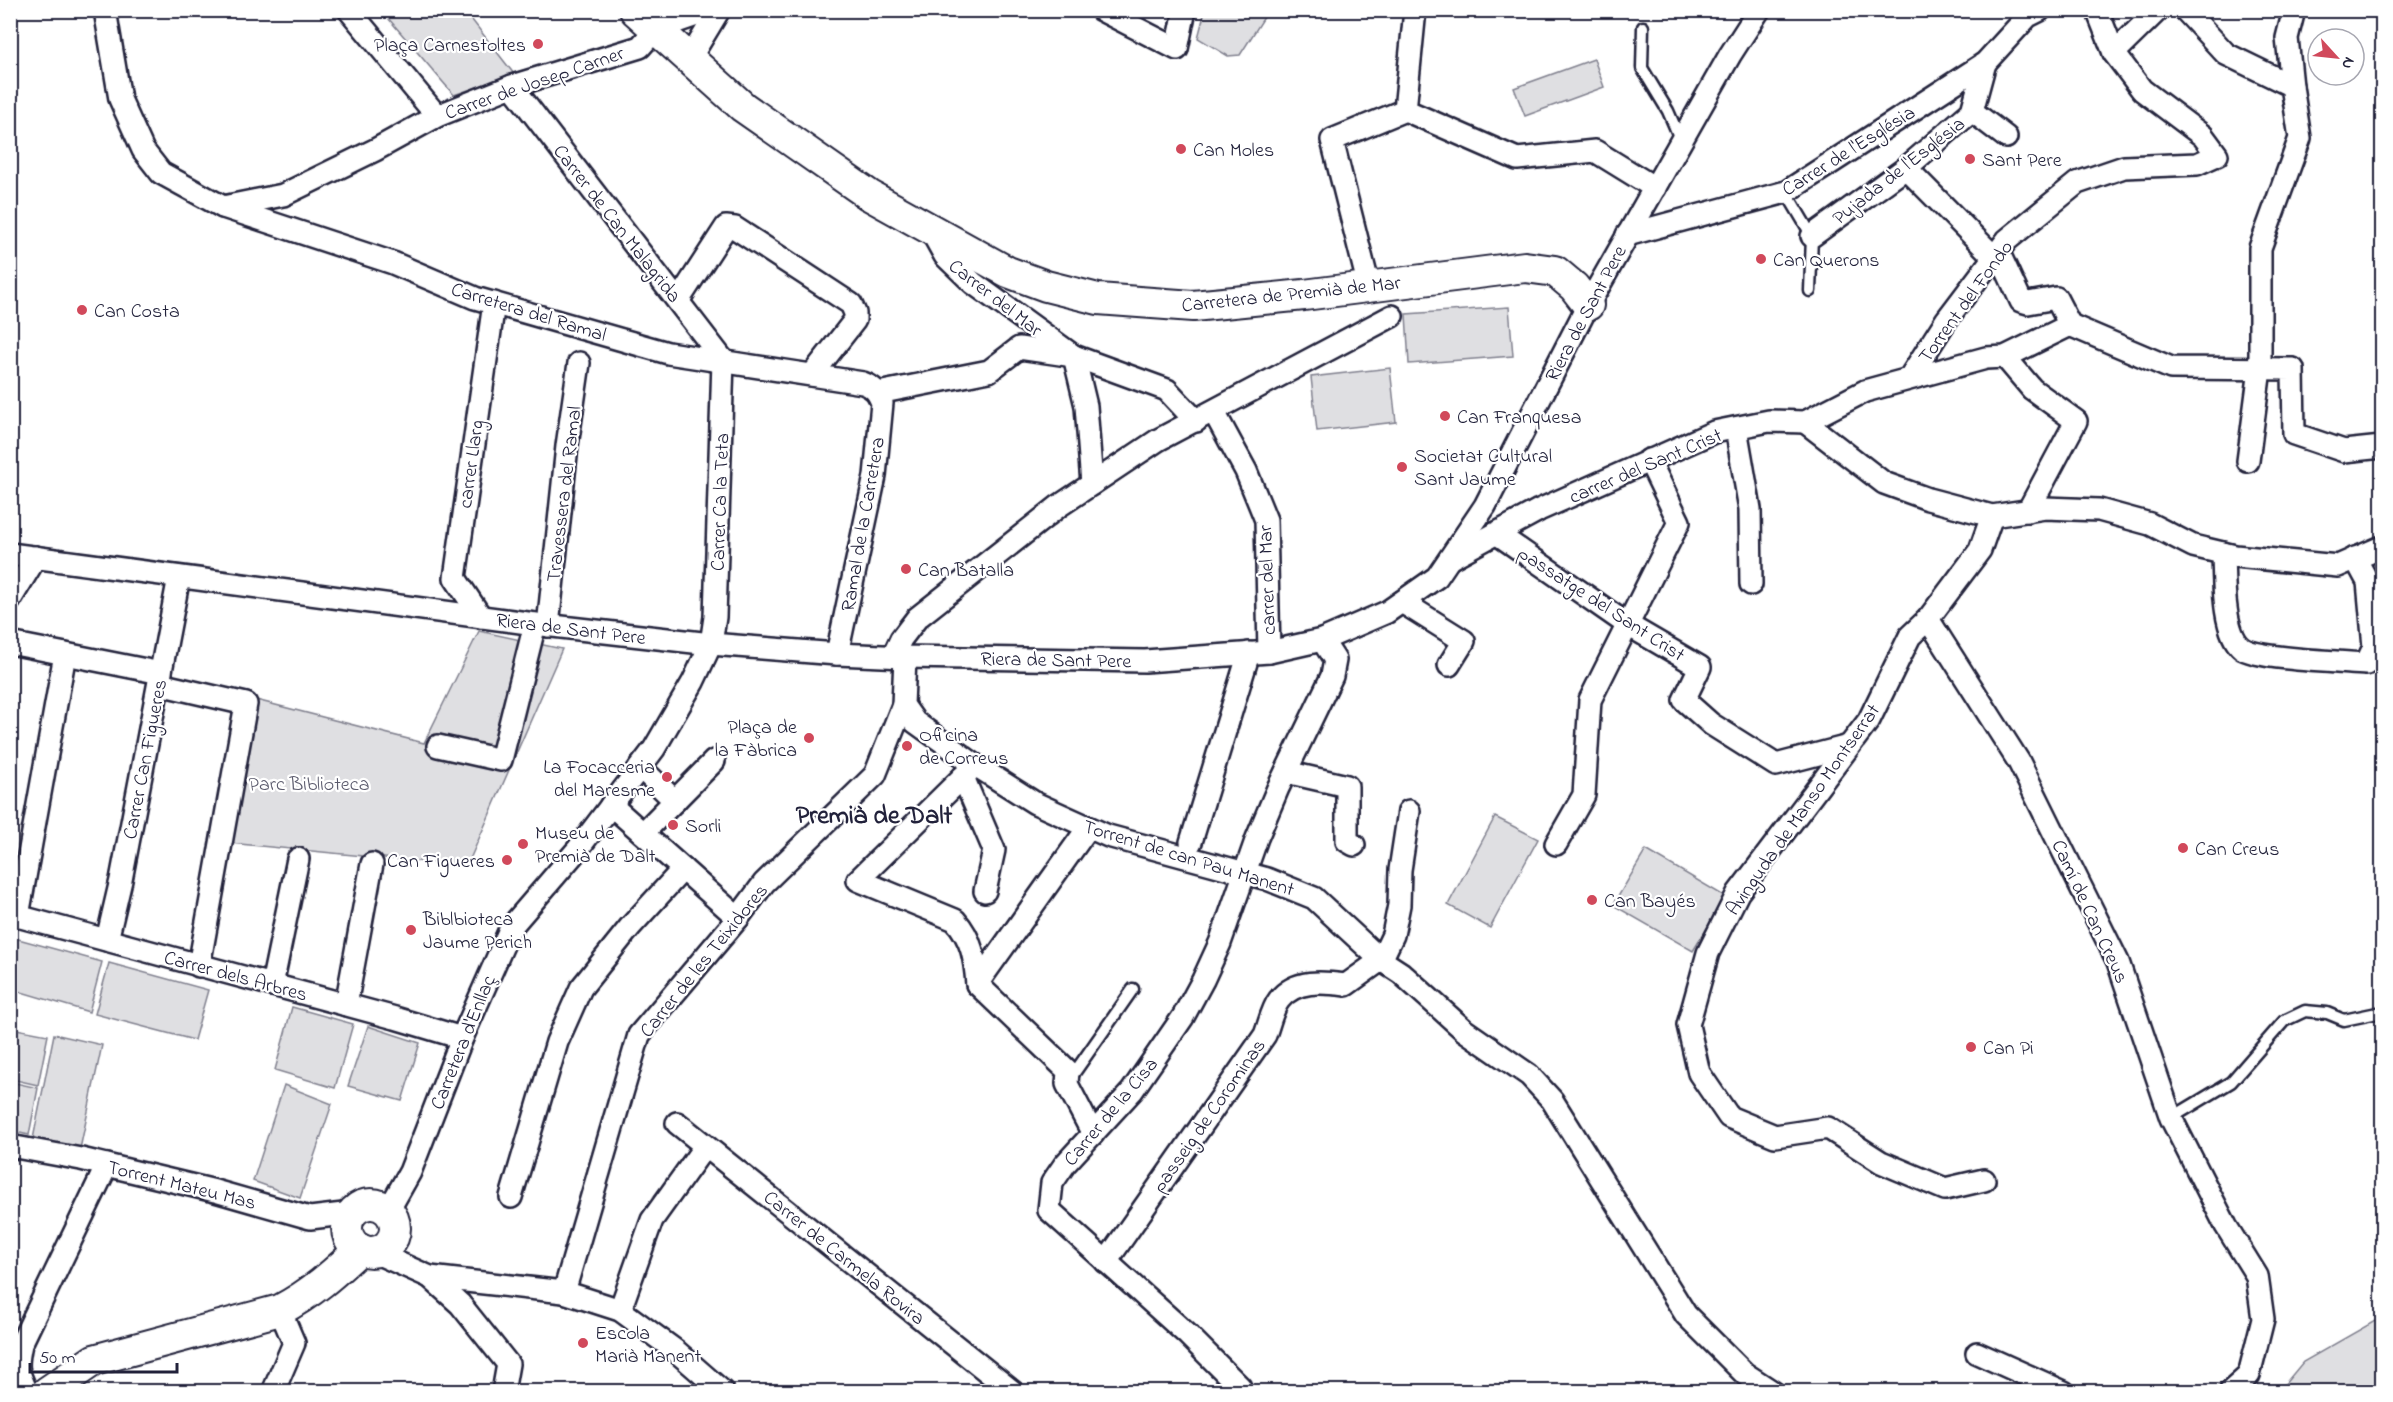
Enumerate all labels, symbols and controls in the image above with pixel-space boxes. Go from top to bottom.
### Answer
north arrow [2306,27,2366,87]
place label: Plaça Carnestoltes [374,32,526,61]
marker: Plaça Carnestoltes [531,37,545,51]
street label: Carrer de Josep Carner [441,40,629,129]
text: N [2334,53,2361,73]
street label: Carrer de l'Església [1777,99,1922,206]
street label: Pujada de l'Església [1827,111,1973,234]
place label: Can Moles [1193,137,1274,166]
street label: Carrer de Can Malagrida [544,139,687,311]
marker: Can Moles [1174,142,1188,156]
place label: Sant Pere [1982,147,2062,176]
marker: Sant Pere [1963,152,1977,166]
street label: Torrent del Fondo [1912,235,2022,370]
street label: Riera de Sant Pere [1539,241,1635,387]
place label: Can Querons [1773,247,1879,276]
marker: Can Querons [1754,252,1768,266]
street label: Carrer del Mar [941,253,1048,345]
street label: Carretera de Premià de Mar [1180,269,1403,321]
street label: Carretera del Ramal [447,276,609,351]
place label: Can Costa [94,298,180,327]
marker: Can Costa [75,303,89,317]
place label: Can Franquesa [1457,404,1582,433]
street label: Travessera del Ramal [540,405,591,584]
marker: Can Franquesa [1438,409,1452,423]
street label: carrer Llarg [452,418,494,511]
street label: carrer del Sant Crist [1565,422,1727,513]
street label: Carrer Ca la Teta [705,433,738,572]
street label: Ramal de la Carretera [835,435,894,614]
place label: Societat Cultural Sant Jaume [1414,443,1552,495]
marker: Societat Cultural Sant Jaume [1395,460,1409,474]
street label: carrer del Mar [1252,524,1285,635]
street label: passatge del Sant Crist [1511,540,1690,671]
place label: Can Batalla [918,557,1014,586]
marker: Can Batalla [899,562,913,576]
street label: Riera de Sant Pere [494,607,647,654]
street label: Riera de Sant Pere [980,646,1132,677]
street label: Carrer Can Figueres [117,677,177,842]
street label: Avinguda de Manso Montserrat [1720,698,1889,923]
place label: Plaça de la Fàbrica [715,714,797,766]
place label: Oficina de Correus [919,722,1009,774]
marker: Plaça de la Fàbrica [802,731,816,745]
marker: Oficina de Correus [900,739,914,753]
place label: La Focacceria del Maresme [543,754,655,806]
marker: La Focacceria del Maresme [660,770,674,784]
park label: Parc Biblioteca [249,771,370,800]
district label: Premià de Dalt [796,798,953,836]
place label: Sorli [685,813,721,842]
street label: Torrent de can Pau Manent [1079,813,1298,905]
marker: Sorli [666,818,680,832]
place label: Museu de Premià de Dalt [535,820,656,872]
street label: Camí de Can Creus [2043,835,2135,989]
place label: Can Creus [2195,836,2279,865]
marker: Museu de Premià de Dalt [516,837,530,851]
marker: Can Creus [2176,841,2190,855]
place label: Can Figueres [387,848,495,878]
marker: Can Figueres [500,853,514,867]
street label: Carrer de les Teixidores [634,878,776,1045]
place label: Can Bayés [1604,888,1696,917]
marker: Can Bayés [1585,893,1599,907]
place label: Biblbioteca Jaume Perich [422,906,532,958]
marker: Biblbioteca Jaume Perich [404,923,418,937]
street label: Carrer dels Arbres [160,944,310,1011]
street label: Carretera d'Enllaç [424,971,504,1114]
street label: passeig de Corominas [1146,1034,1275,1200]
place label: Can Pi [1983,1035,2034,1064]
marker: Can Pi [1964,1040,1978,1054]
street label: Carrer de la Cisa [1058,1052,1166,1173]
street label: Torrent Mateu Mas [104,1154,259,1219]
street label: Carrer de Carmela Rovira [756,1184,931,1333]
place label: Escola Marià Manent [595,1320,701,1372]
scale bar [30,1336,177,1374]
marker: Escola Marià Manent [576,1336,590,1350]
text: 50 m [39,1346,76,1372]

